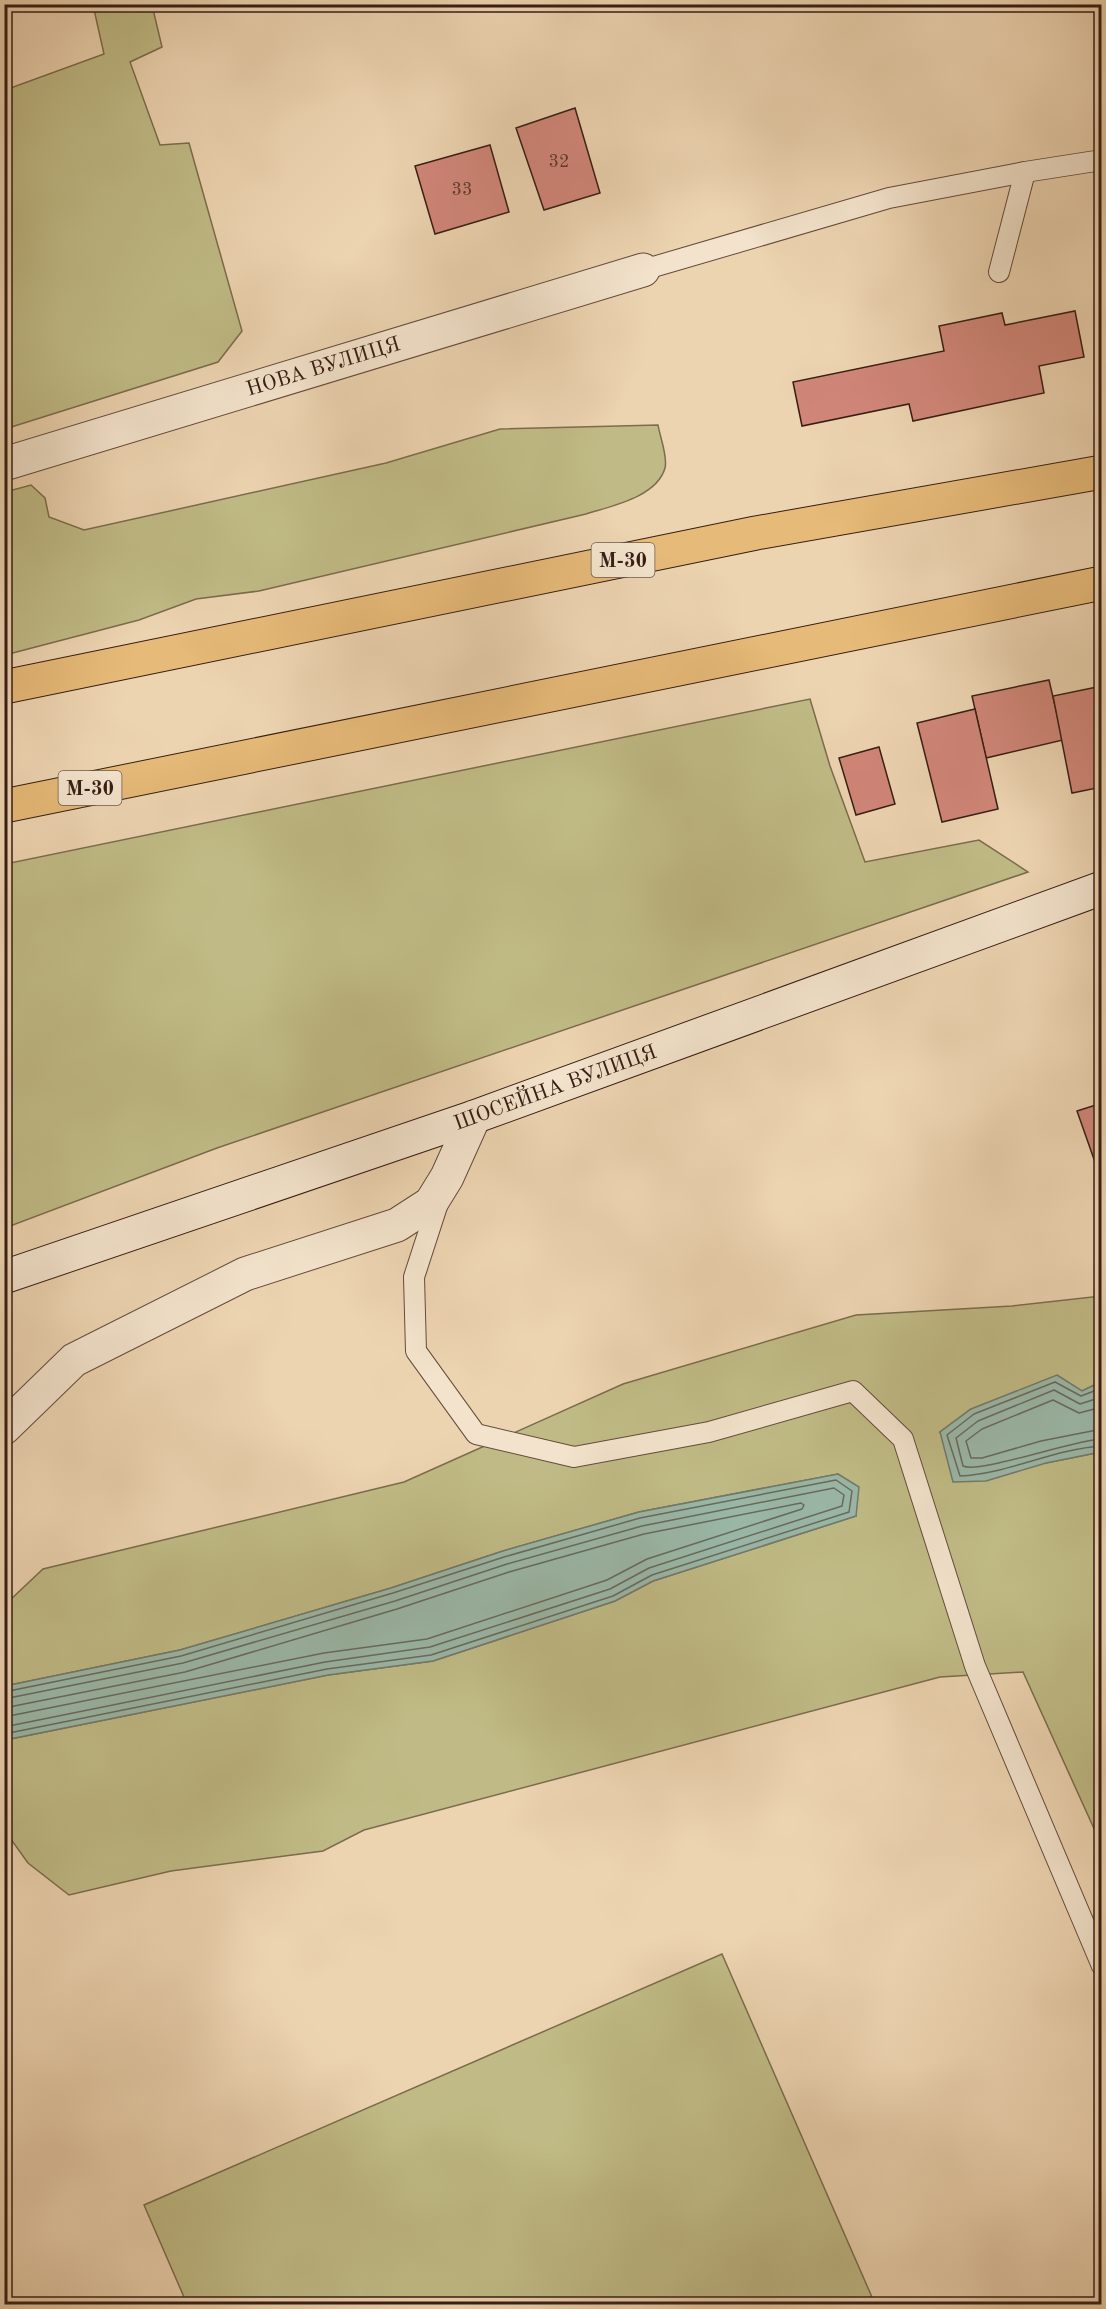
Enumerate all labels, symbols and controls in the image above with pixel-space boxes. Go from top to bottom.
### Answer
house number: 32 [549,153,569,171]
house number: 33 [452,181,472,199]
street label: НОВА ВУЛИЦЯ [244,334,403,401]
road number: М-30 [592,543,654,577]
road number: М-30 [58,771,122,805]
street label: ШОСЕЙНА ВУЛИЦЯ [450,1037,660,1135]

